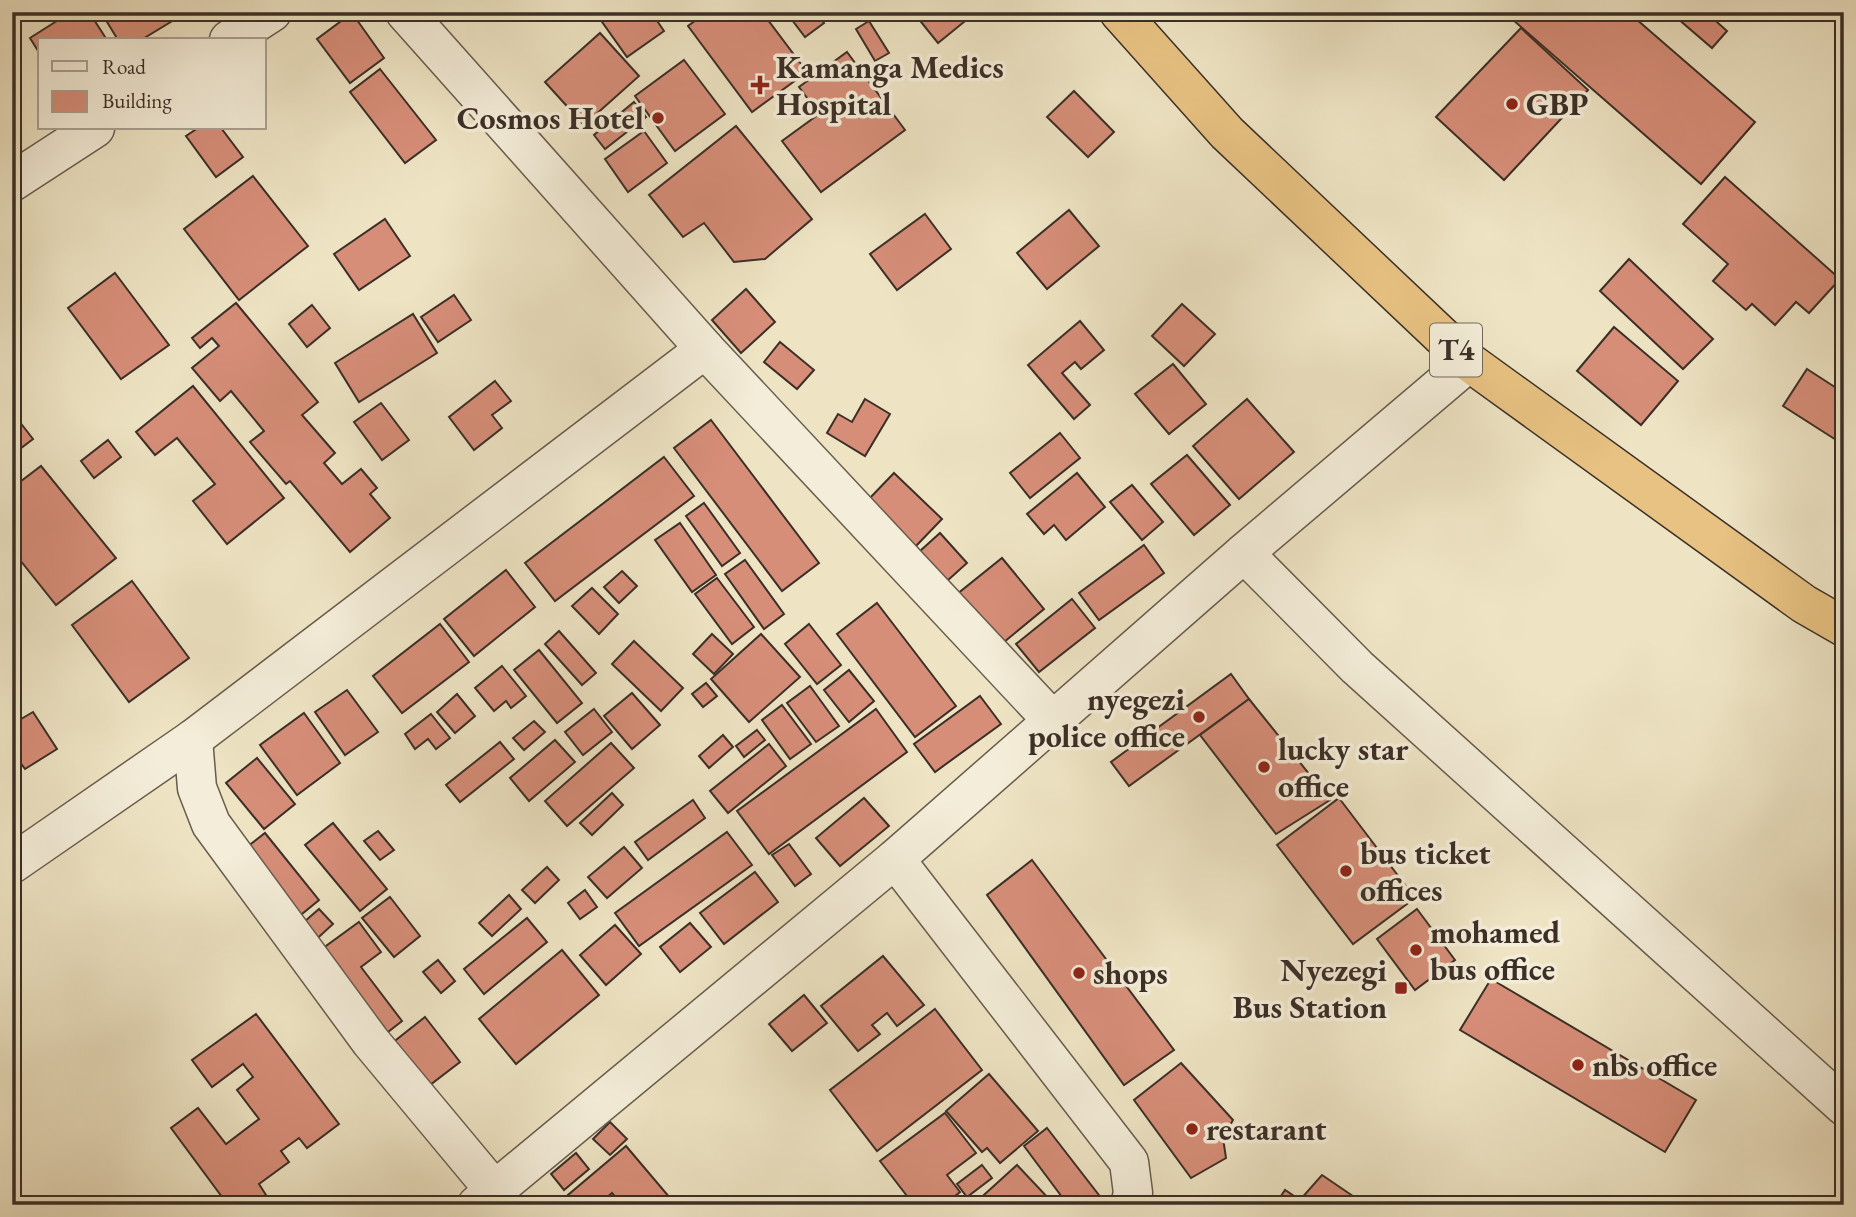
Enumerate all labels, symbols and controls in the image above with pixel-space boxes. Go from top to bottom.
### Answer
legend [38,38,266,130]
place label: Kamanga Medics Hospital [776,46,1004,125]
text: Road [102,53,146,80]
marker: Kamanga Medics Hospital [750,75,770,95]
place label: GBP [1526,83,1588,125]
text: Building [102,87,172,114]
marker: GBP [1504,96,1520,112]
place label: Cosmos Hotel [457,97,644,139]
marker: Cosmos Hotel [650,110,666,126]
road number: T4 [1430,324,1482,376]
place label: nyegezi police office [1028,678,1186,757]
marker: nyegezi police office [1191,709,1207,725]
place label: lucky star office [1278,728,1409,807]
marker: lucky star office [1256,759,1272,775]
place label: bus ticket offices [1360,832,1491,911]
marker: bus ticket offices [1338,863,1354,879]
place label: mohamed bus office [1430,911,1560,990]
marker: mohamed bus office [1408,942,1424,958]
place label: Nyezegi Bus Station [1233,949,1388,1028]
place label: shops [1093,952,1168,994]
marker: shops [1071,965,1087,981]
marker: Nyezegi Bus Station [1393,980,1409,996]
place label: nbs office [1592,1044,1717,1086]
marker: nbs office [1570,1057,1586,1073]
place label: restarant [1206,1108,1327,1150]
marker: restarant [1184,1121,1200,1137]

